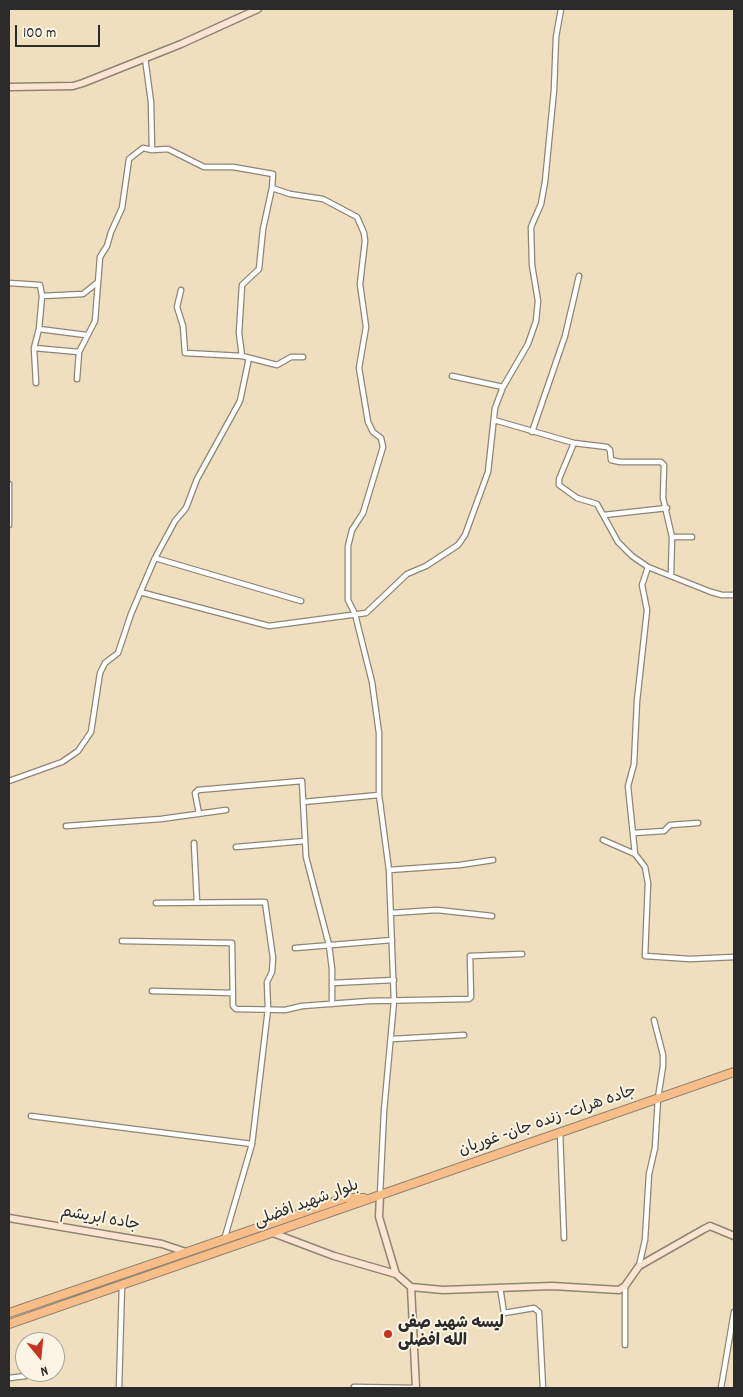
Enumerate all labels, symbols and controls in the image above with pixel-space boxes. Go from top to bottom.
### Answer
scale bar [18,15,102,47]
text: 100 m [23,23,56,45]
street label: جاده هرات- زنده جان- غوریان [457,1083,639,1161]
street label: بلوار شهید افضلی [252,1177,362,1233]
street label: جاده ابریشم [59,1204,141,1236]
place label: لیسه شهید صفی الله افضلی [398,1315,504,1353]
marker: لیسه شهید صفی الله افضلی [382,1328,394,1340]
north arrow [15,1332,65,1382]
text: N [38,1360,50,1381]

